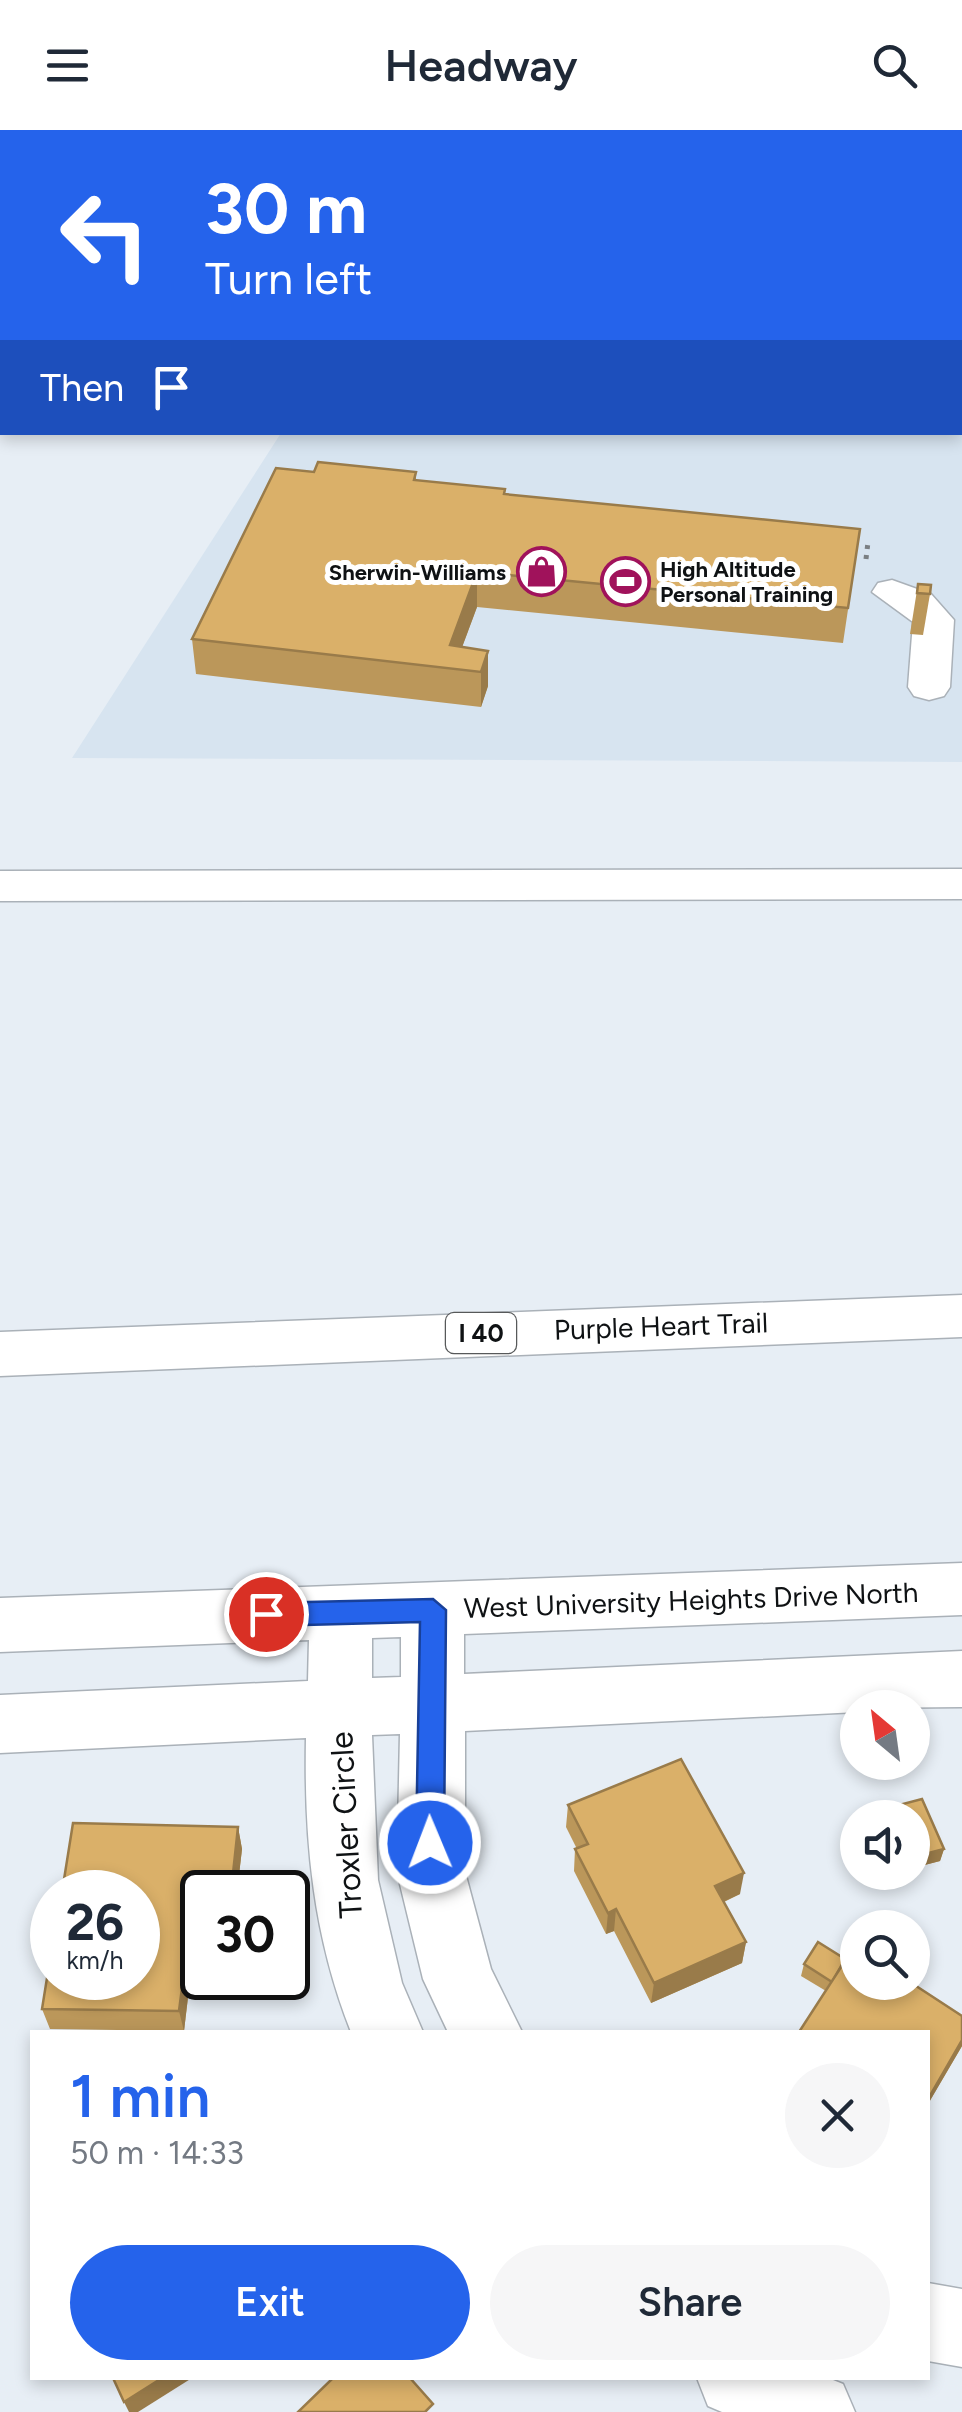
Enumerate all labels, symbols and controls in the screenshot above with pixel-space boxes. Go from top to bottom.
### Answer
icon: menu [40,38,95,93]
text: Headway [385,38,577,92]
icon: search [867,38,922,93]
text: 30 m [205,166,367,251]
icon: left [40,170,170,300]
text: Turn left [205,251,372,305]
icon: arrive [144,360,199,415]
text: Then [40,365,124,411]
shop icon: Sherwin-Williams [515,546,567,598]
sports icon: High Altitude Personal Training [599,556,651,608]
place label: High Altitude Personal Training [660,556,833,608]
place label: Sherwin-Williams [329,559,506,586]
street label: Purple Heart Trail [553,1305,769,1347]
road number: I 40 [446,1313,516,1353]
pin [224,1572,309,1657]
street label: West University Heights Drive North [463,1575,919,1625]
icon: arrive [239,1587,294,1642]
north arrow [840,1690,930,1780]
map controls [840,1690,930,2000]
street label: Troxler Circle [322,1731,370,1919]
position arrow [378,1791,482,1895]
button: sound [840,1800,930,1890]
speed limit sign: 30 [180,1870,310,2000]
text: 26 [66,1892,124,1953]
button: search [840,1910,930,2000]
text: km/h [66,1945,124,1975]
text: 1 min [70,2060,210,2132]
button: close [785,2063,890,2168]
text: 50 m · 14:33 [70,2134,244,2172]
button: Exit [70,2245,470,2360]
button: Share [490,2245,890,2360]

